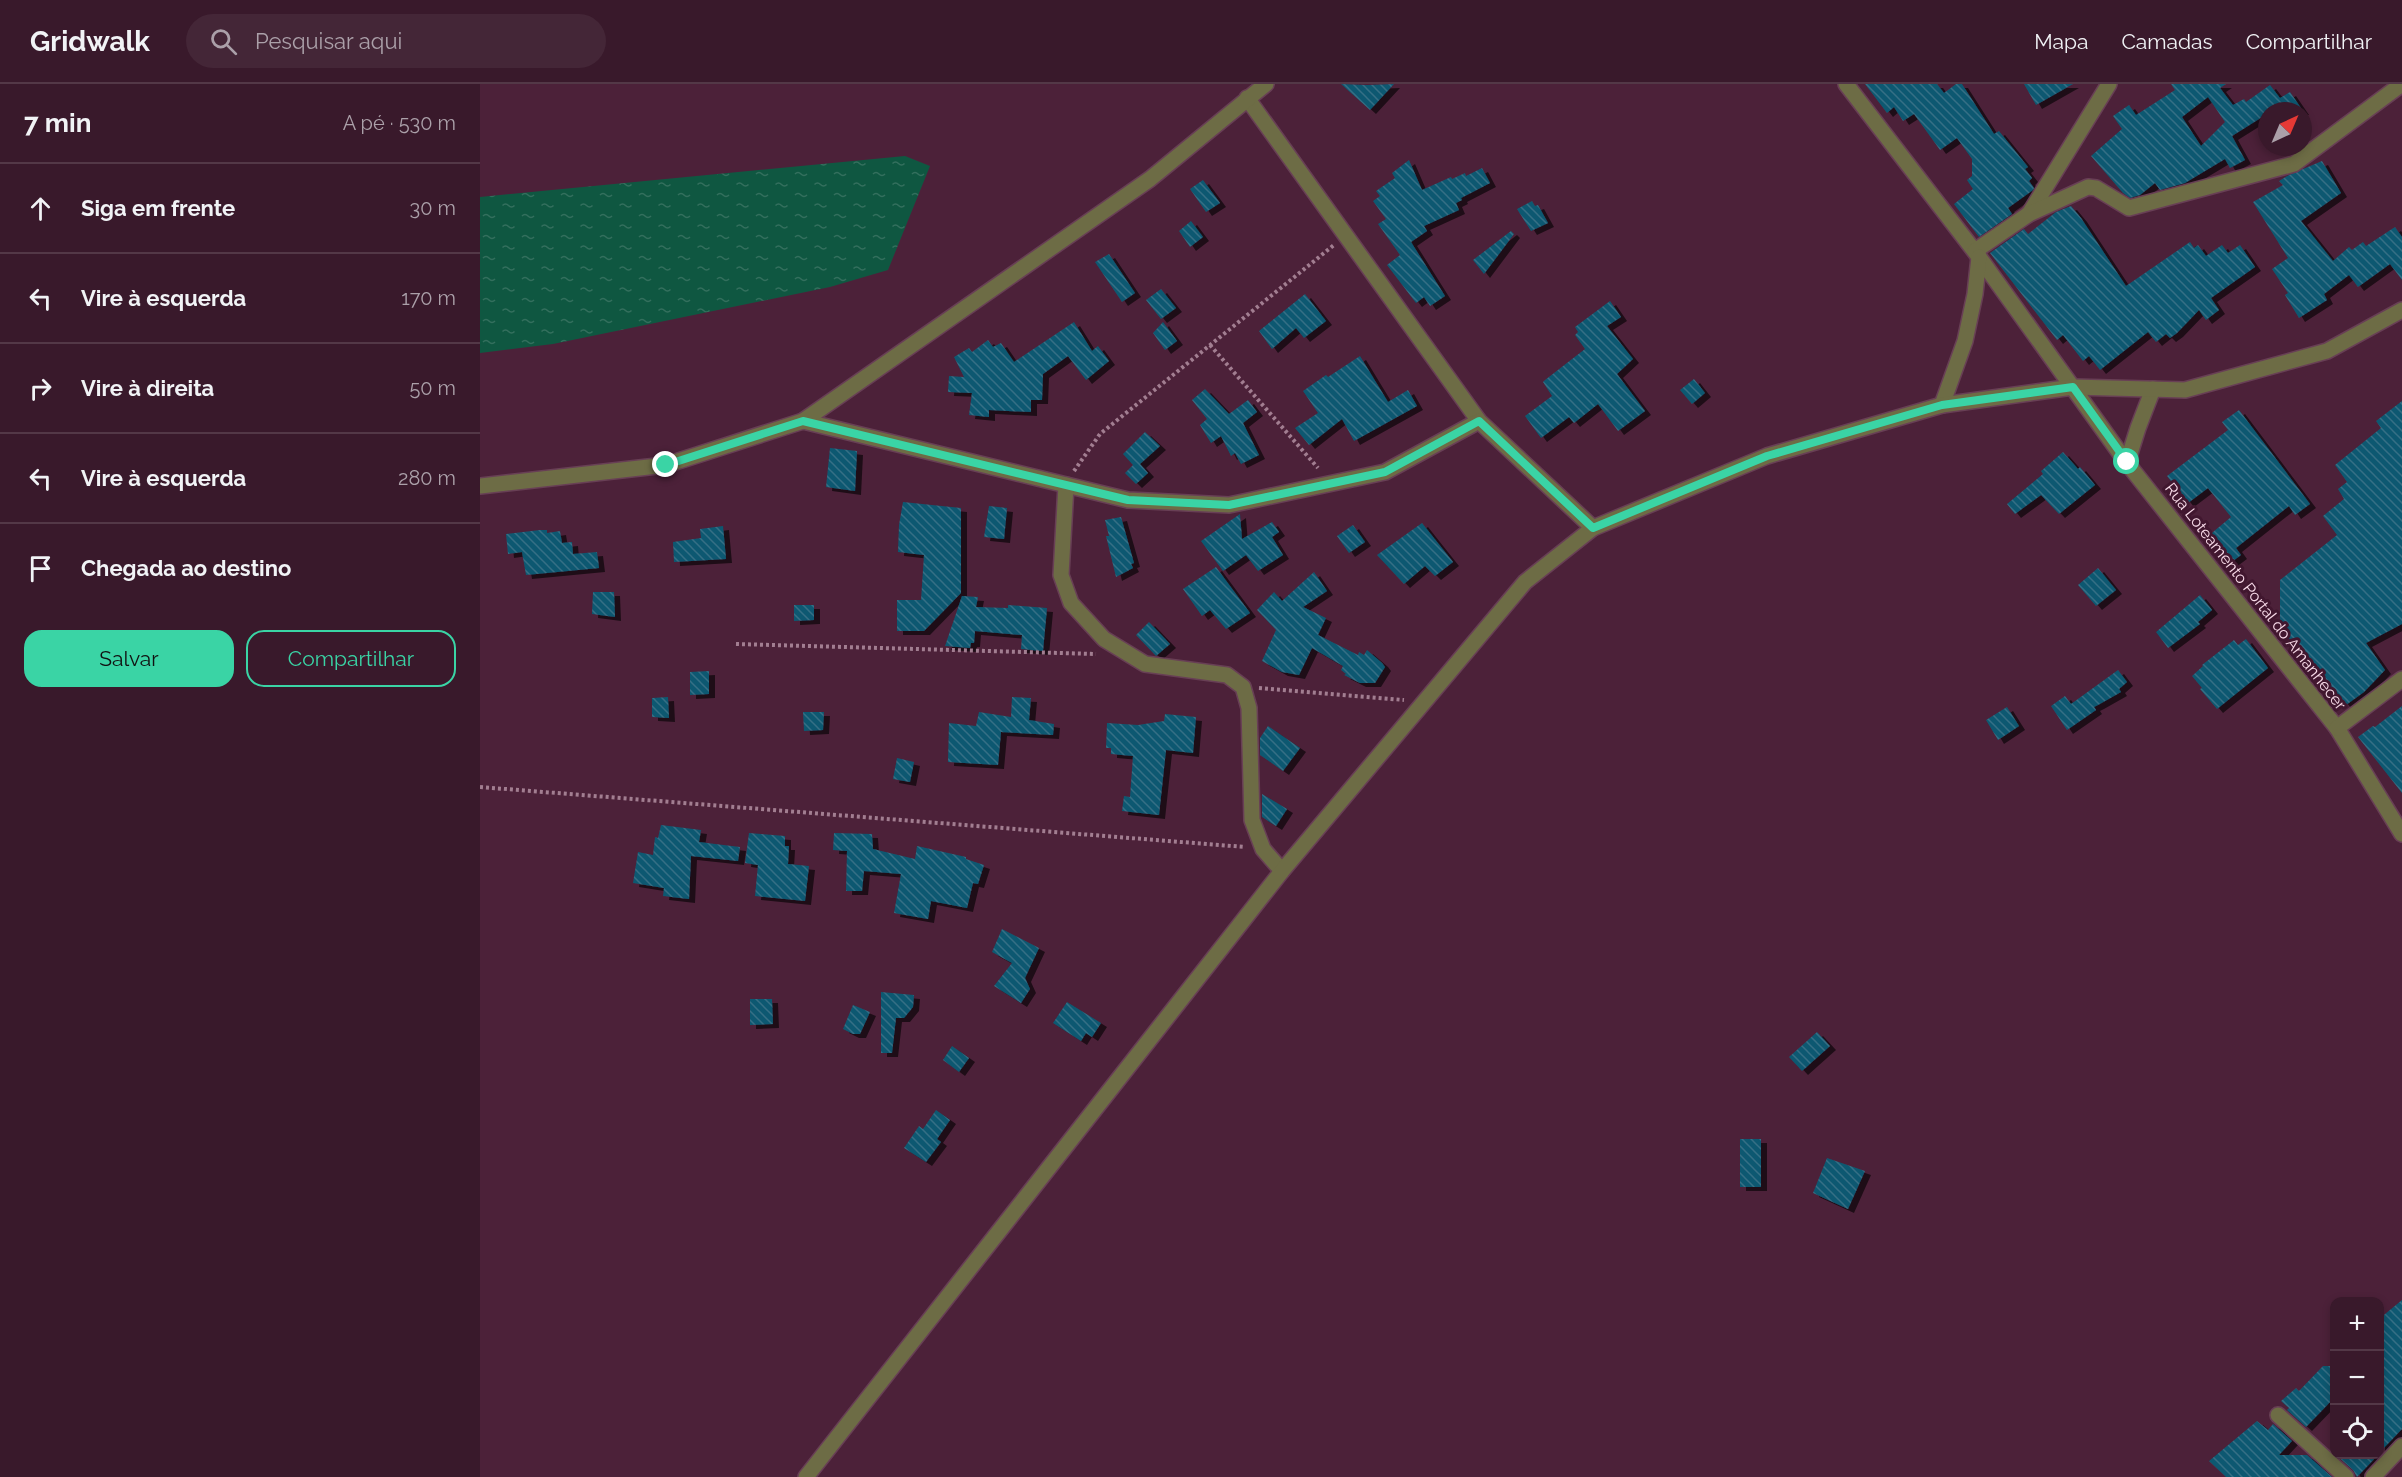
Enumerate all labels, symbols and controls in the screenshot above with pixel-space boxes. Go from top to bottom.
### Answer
search box [186,14,606,68]
text: Gridwalk [30,25,150,58]
icon: search [207,25,240,58]
text: Pesquisar aqui [255,28,402,54]
text: Mapa [2034,29,2088,54]
text: Camadas [2121,29,2213,54]
text: Compartilhar [2246,29,2372,54]
north arrow [2258,102,2312,156]
text: 7 min [24,108,91,138]
text: A pé · 530 m [343,111,456,135]
icon: ahead [24,192,57,225]
text: Siga em frente [81,195,235,221]
text: 30 m [410,196,456,220]
icon: left [24,282,57,315]
text: Vire à esquerda [81,285,246,311]
text: 170 m [401,286,456,310]
icon: right [24,372,57,405]
text: Vire à direita [81,375,214,401]
text: 50 m [409,376,456,400]
route start [2113,448,2139,474]
route end [652,451,678,477]
icon: left [24,462,57,495]
text: Vire à esquerda [81,465,246,491]
text: 280 m [398,466,456,490]
street label: Rua Loteamento Portal do Amanhecer [2161,479,2350,714]
icon: arrive [24,552,57,585]
text: Chegada ao destino [81,555,291,581]
button: Salvar [24,630,234,687]
button: Compartilhar [246,630,456,687]
map controls [2330,1297,2384,1459]
button: + [2330,1297,2384,1351]
button: − [2330,1351,2384,1405]
button: locate [2330,1405,2384,1459]

